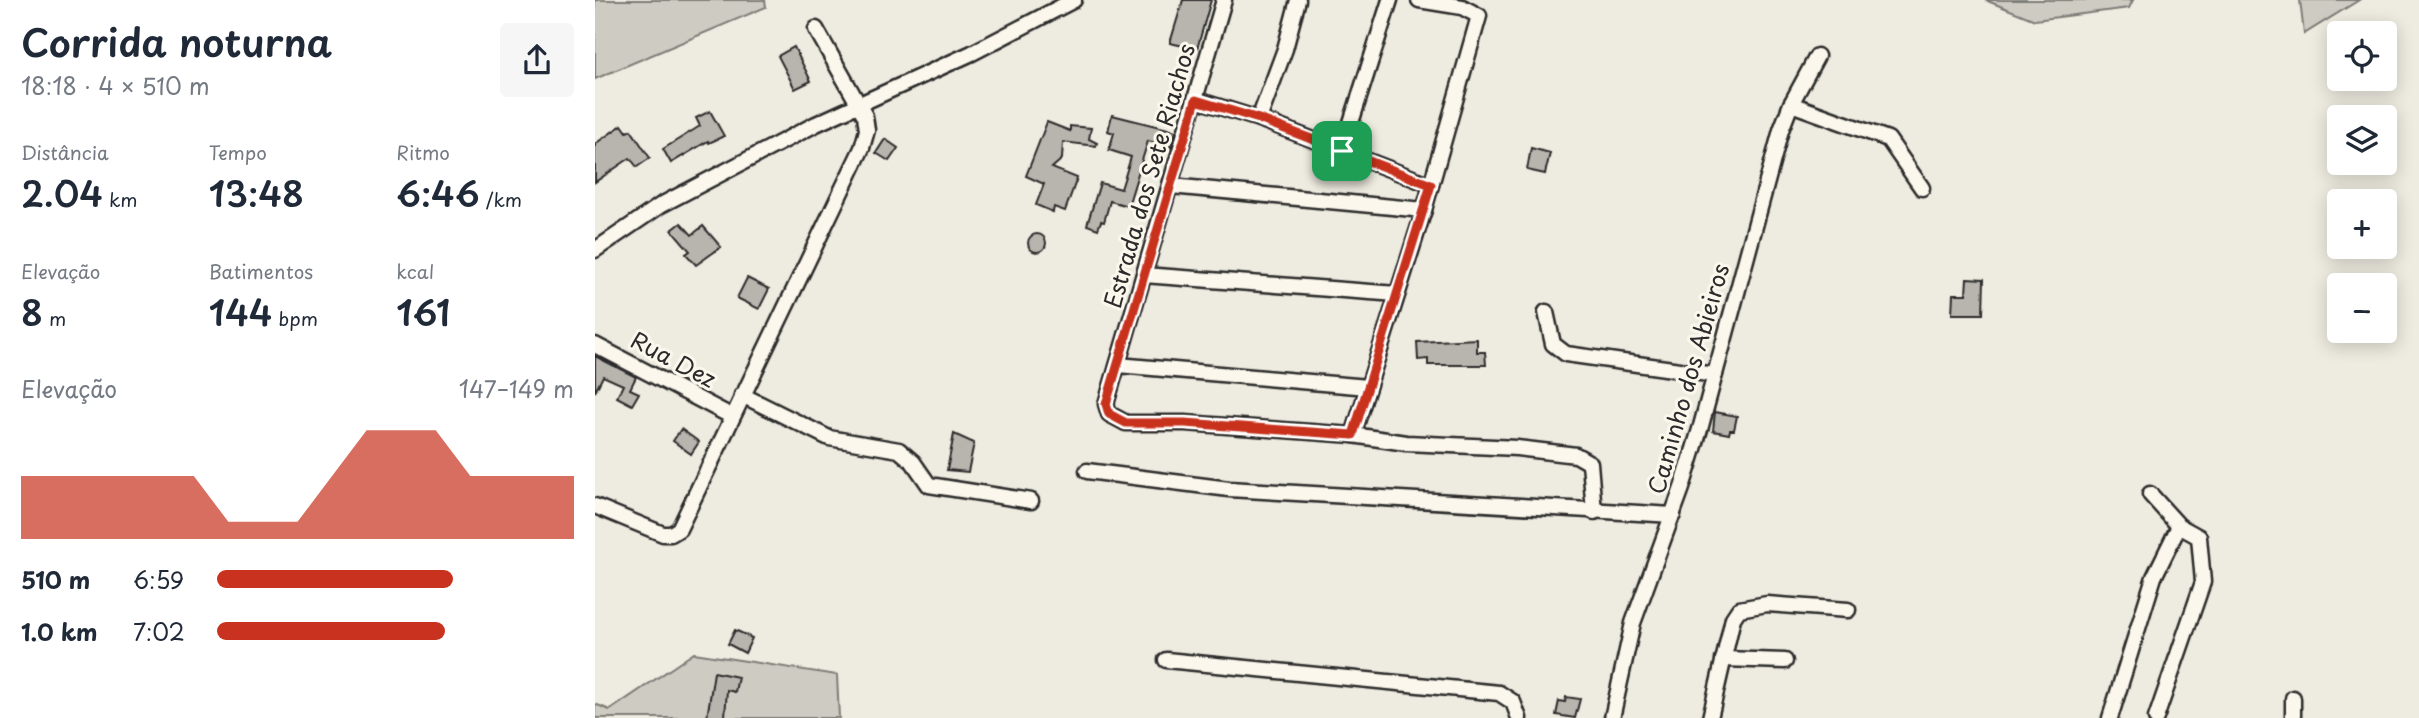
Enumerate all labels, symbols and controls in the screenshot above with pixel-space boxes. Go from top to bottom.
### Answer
text: Corrida noturna [21,13,332,70]
map controls [2327,21,2397,343]
button: locate [2327,21,2397,91]
button: share [500,23,574,97]
street label: Estrada dos Sete Riachos [1094,39,1203,312]
text: 18:18 · 4 × 510 m [21,68,210,103]
button: layers [2327,105,2397,175]
pin [1312,121,1372,181]
icon: arrive [1323,132,1361,170]
text: Distância [21,138,109,166]
text: Tempo [209,138,267,166]
text: Ritmo [396,138,450,166]
text: 2.04 [21,166,103,219]
text: 13:48 [209,166,304,219]
text: 6:46 [396,166,480,219]
text: km [103,185,138,213]
text: /km [480,185,522,213]
button: + [2327,189,2397,259]
text: Elevação [21,257,100,285]
text: Batimentos [209,257,313,285]
text: kcal [396,257,434,285]
street label: Caminho dos Abieiros [1638,259,1737,498]
button: − [2327,273,2397,343]
text: 8 [21,285,43,338]
text: 144 [209,285,272,338]
text: 161 [396,285,450,338]
text: m [43,304,66,332]
text: bpm [272,304,318,332]
street label: Rua Dez [625,322,723,396]
text: Elevação [21,371,117,406]
text: 147–149 m [459,371,574,406]
text: 510 m [21,562,90,597]
text: 6:59 [133,562,184,597]
text: 1.0 km [21,614,98,649]
text: 7:02 [133,614,185,649]

